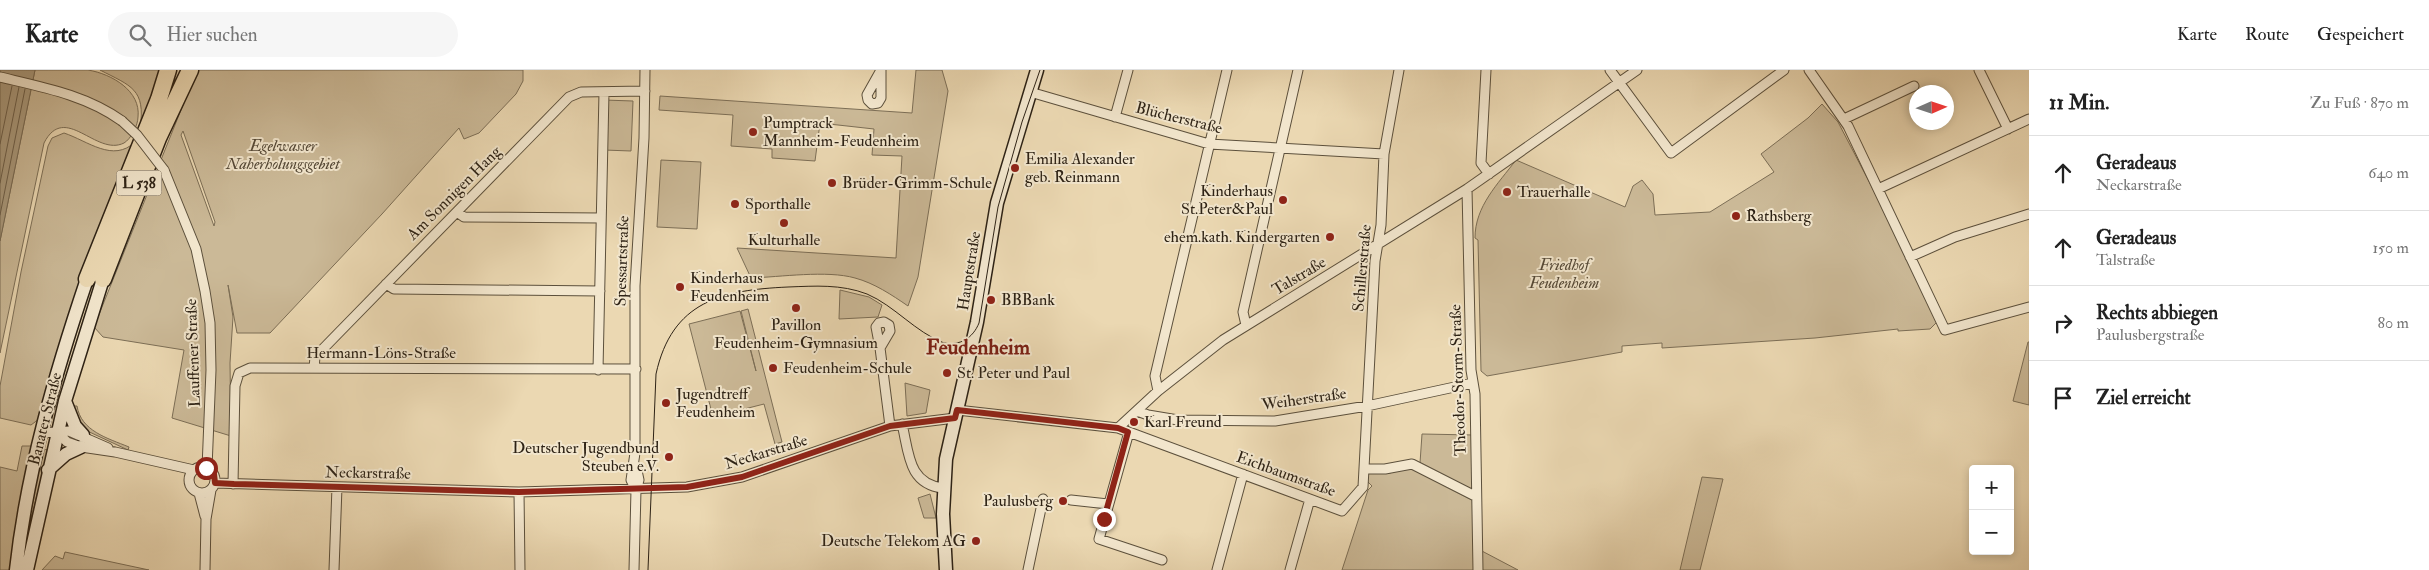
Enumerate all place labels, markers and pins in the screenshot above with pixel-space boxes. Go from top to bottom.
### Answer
place label: Pumptrack Mannheim-Feudenheim [763,113,920,151]
marker: Pumptrack Mannheim-Feudenheim [747,126,759,138]
place label: Emilia Alexander geb. Reinmann [1025,149,1135,187]
marker: Emilia Alexander geb. Reinmann [1009,162,1021,174]
place label: Brüder-Grimm-Schule [842,173,992,193]
marker: Brüder-Grimm-Schule [826,177,838,189]
place label: Kinderhaus St.Peter&Paul [1181,181,1273,219]
place label: Trauerhalle [1517,182,1591,202]
marker: Trauerhalle [1501,186,1513,198]
place label: Sporthalle [745,194,811,215]
marker: Kinderhaus St.Peter&Paul [1277,194,1289,206]
marker: Sporthalle [729,198,741,210]
place label: Rathsberg [1746,206,1813,226]
marker: Rathsberg [1730,210,1742,222]
marker: Kulturhalle [778,217,790,229]
place label: ehem.kath. Kindergarten [1164,227,1320,247]
place label: Kulturhalle [748,230,820,250]
marker: ehem.kath. Kindergarten [1324,231,1336,243]
place label: Kinderhaus Feudenheim [690,268,770,306]
marker: Kinderhaus Feudenheim [674,281,686,293]
place label: BBBank [1001,290,1055,310]
marker: BBBank [985,294,997,306]
marker: Pavillon Feudenheim-Gymnasium [790,302,802,314]
place label: Pavillon Feudenheim-Gymnasium [714,315,879,353]
place label: Feudenheim-Schule [783,358,912,378]
marker: Feudenheim-Schule [767,362,779,374]
place label: St. Peter und Paul [957,363,1070,383]
marker: St. Peter und Paul [941,367,953,379]
place label: Jugendtreff Feudenheim [675,384,756,422]
marker: Jugendtreff Feudenheim [660,397,672,409]
place label: Karl Freund [1144,412,1222,432]
marker: Karl Freund [1128,416,1140,428]
place label: Deutscher Jugendbund Steuben e.V. [512,438,659,476]
marker: Deutscher Jugendbund Steuben e.V. [663,451,675,463]
place label: Paulusberg [983,491,1054,511]
marker: Paulusberg [1057,495,1069,507]
place label: Deutsche Telekom AG [821,531,966,551]
marker: Deutsche Telekom AG [970,535,982,547]

